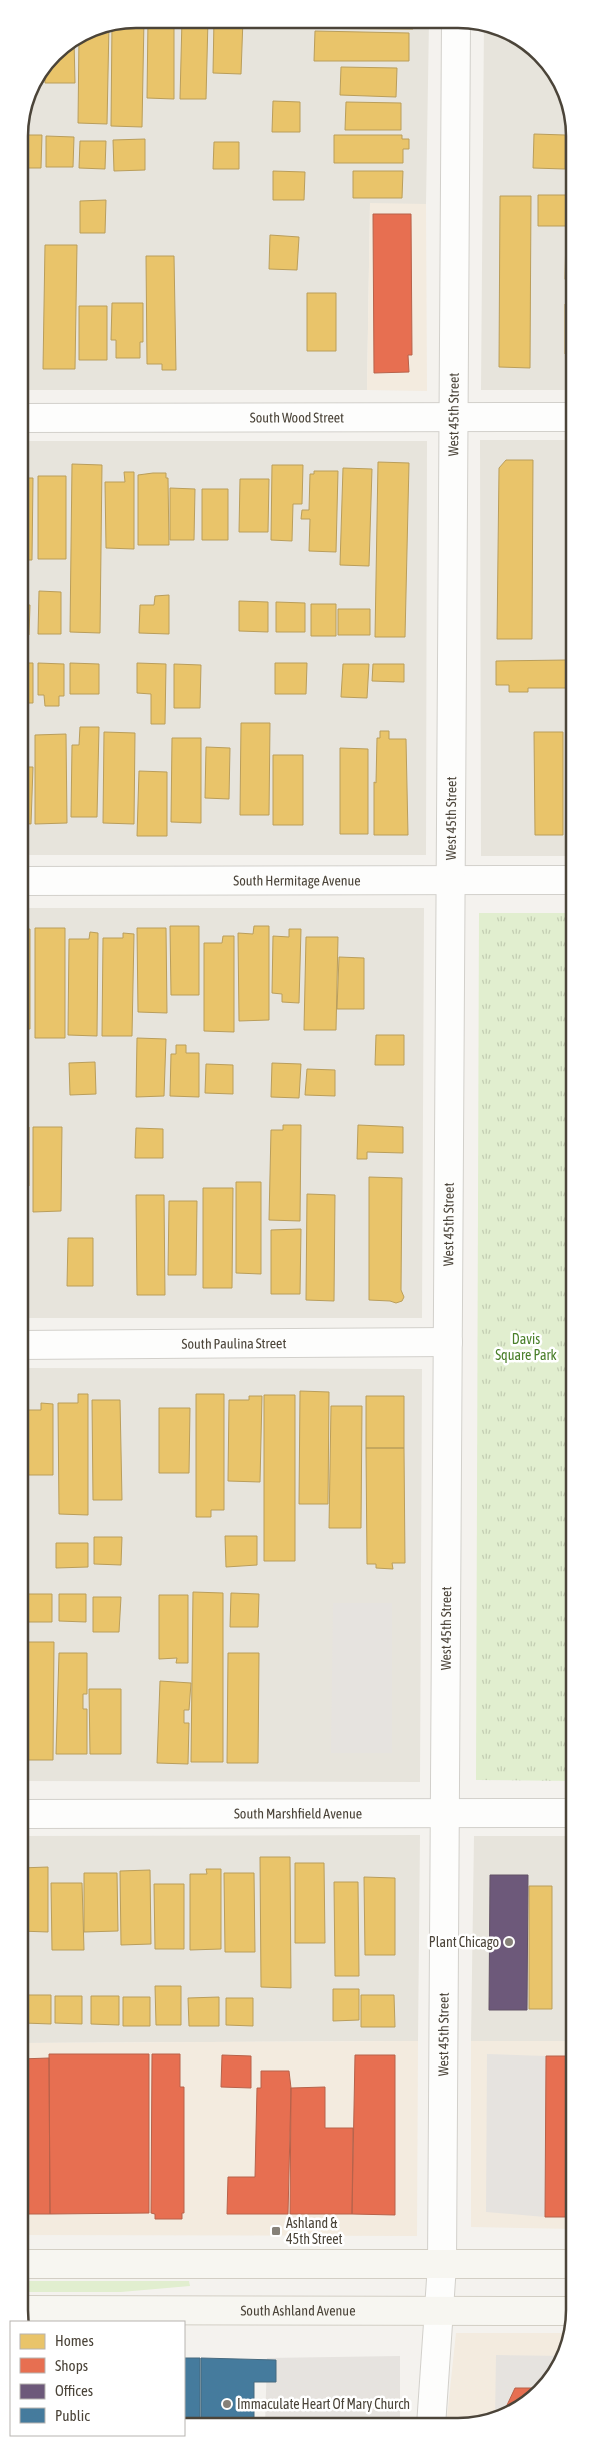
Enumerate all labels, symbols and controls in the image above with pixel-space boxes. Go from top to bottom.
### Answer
street label: West 45th Street [445,372,462,456]
street label: South Wood Street [250,409,344,426]
street label: West 45th Street [443,776,459,860]
street label: South Hermitage Avenue [233,872,361,889]
street label: West 45th Street [440,1182,457,1266]
park label: Davis Square Park [495,1331,557,1363]
street label: South Paulina Street [182,1335,286,1352]
street label: West 45th Street [438,1586,454,1670]
street label: South Marshfield Avenue [234,1805,362,1822]
place label: Plant Chicago [429,1934,499,1950]
marker: Plant Chicago [503,1936,515,1948]
street label: West 45th Street [435,1992,452,2076]
place label: Ashland & 45th Street [286,2215,343,2247]
marker: Ashland & 45th Street [270,2225,282,2237]
street label: South Ashland Avenue [240,2302,356,2319]
legend [10,2321,185,2436]
text: Homes [55,2332,94,2349]
text: Shops [55,2357,88,2374]
text: Offices [55,2382,93,2399]
place label: Immaculate Heart Of Mary Church [237,2396,410,2412]
marker: Immaculate Heart Of Mary Church [221,2398,233,2410]
text: Public [55,2407,90,2424]

